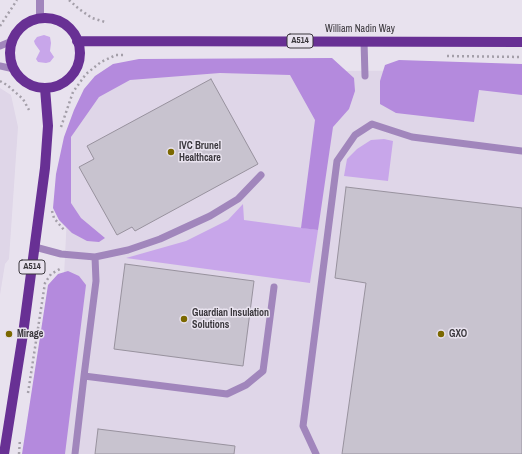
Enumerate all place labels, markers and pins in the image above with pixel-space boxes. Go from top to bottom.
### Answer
place label: IVC Brunel Healthcare [179,140,221,164]
marker: IVC Brunel Healthcare [166,147,176,157]
place label: Guardian Insulation Solutions [192,307,269,330]
marker: Guardian Insulation Solutions [179,314,189,324]
place label: Mirage [17,328,43,340]
place label: GXO [449,328,467,340]
marker: Mirage [4,329,14,339]
marker: GXO [436,329,446,339]

